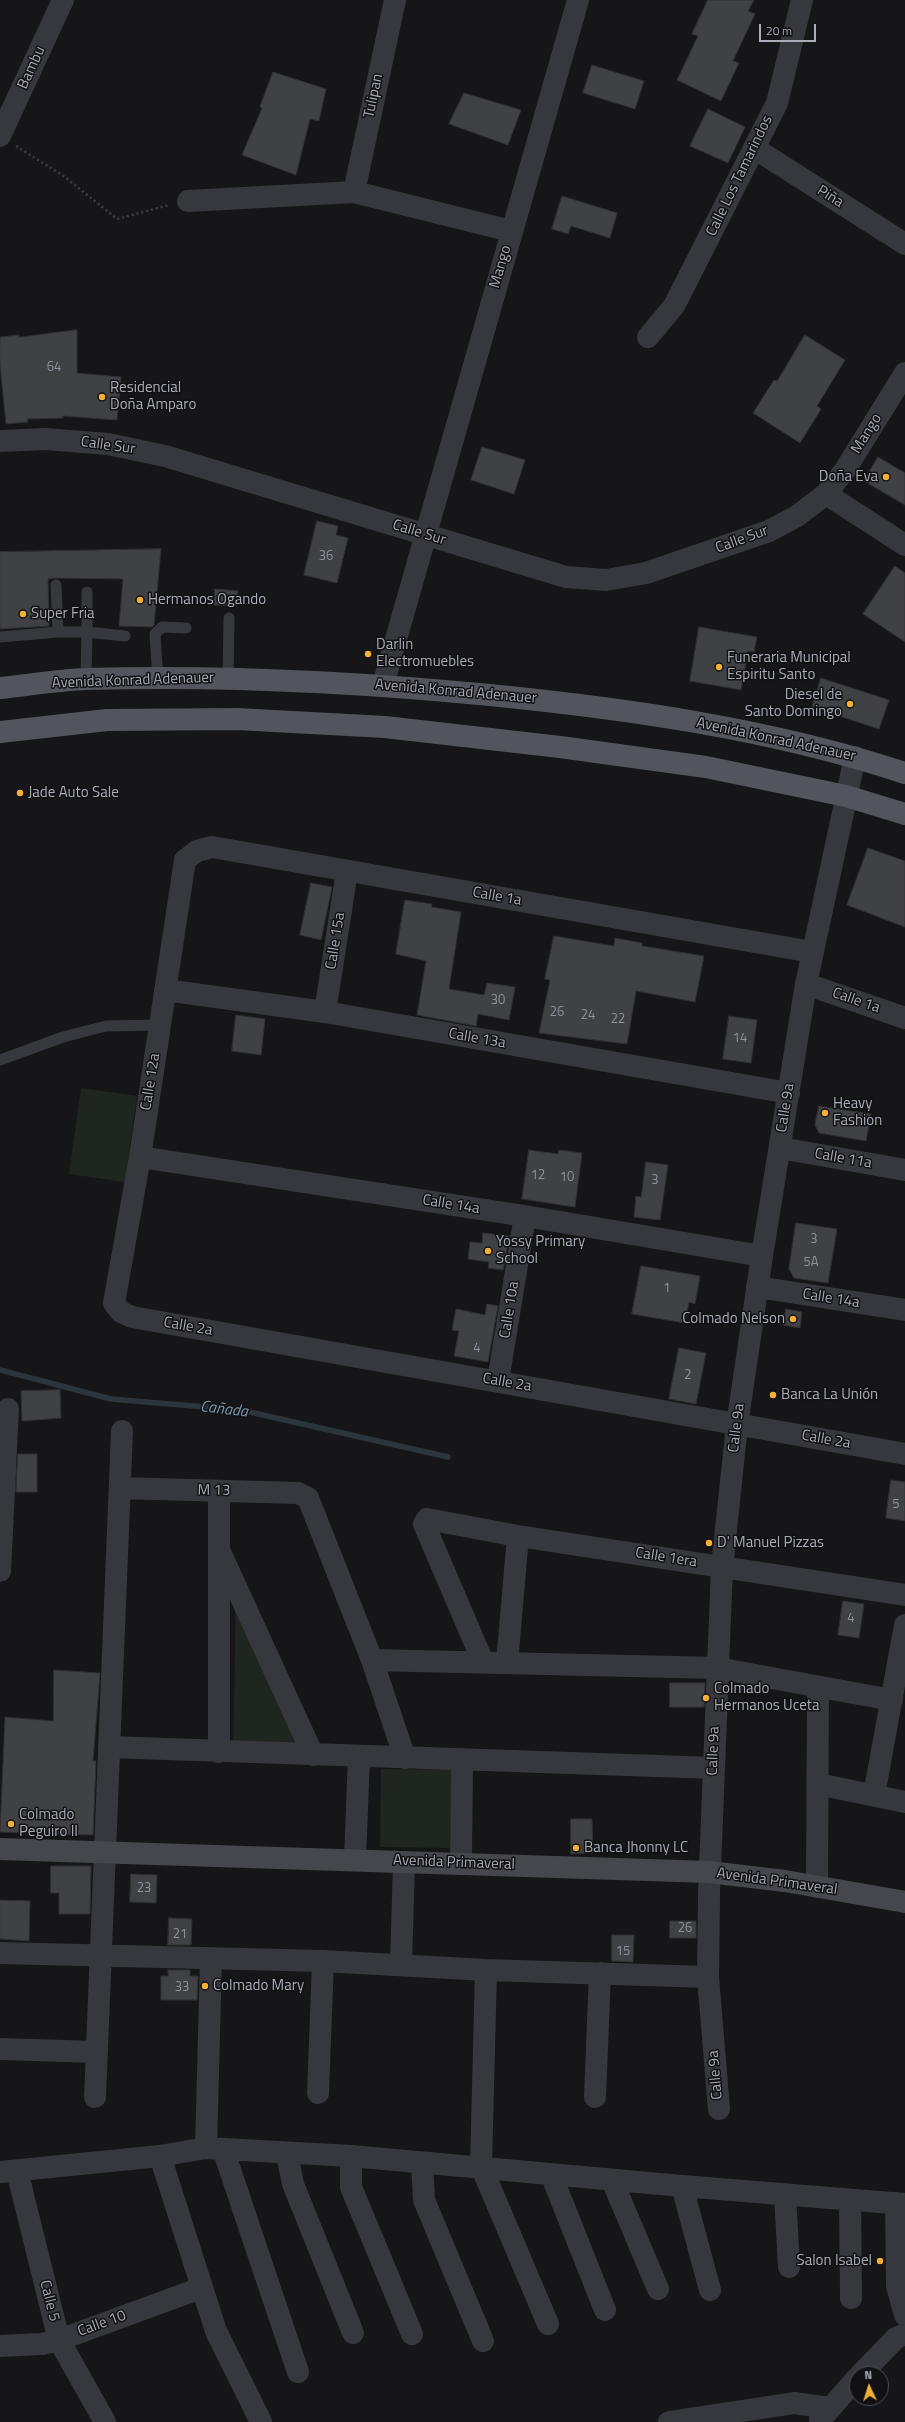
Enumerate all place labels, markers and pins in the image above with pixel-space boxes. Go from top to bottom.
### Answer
place label: Residencial Doña Amparo [110,379,196,414]
marker: Residencial Doña Amparo [97,392,107,402]
place label: Doña Eva [819,468,878,486]
marker: Doña Eva [881,472,891,482]
place label: Hermanos Ogando [148,591,266,609]
marker: Hermanos Ogando [135,595,145,605]
place label: Super Fria [31,605,95,623]
marker: Super Fria [18,609,28,619]
place label: Darlin Electromuebles [376,636,474,671]
marker: Darlin Electromuebles [363,649,373,659]
place label: Funeraria Municipal Espiritu Santo [727,649,851,684]
marker: Funeraria Municipal Espiritu Santo [714,662,724,672]
place label: Diesel de Santo Domingo [745,686,842,721]
marker: Diesel de Santo Domingo [845,699,855,709]
place label: Jade Auto Sale [28,784,119,802]
marker: Jade Auto Sale [15,788,25,798]
place label: Heavy Fashion [833,1095,882,1130]
marker: Heavy Fashion [820,1108,830,1118]
place label: Yossy Primary School [496,1233,585,1268]
marker: Yossy Primary School [483,1246,493,1256]
place label: Colmado Nelson [682,1310,785,1328]
marker: Colmado Nelson [788,1314,798,1324]
place label: Banca La Unión [781,1386,878,1404]
marker: Banca La Unión [768,1390,778,1400]
place label: D' Manuel Pizzas [717,1534,824,1552]
marker: D' Manuel Pizzas [704,1538,714,1548]
place label: Colmado Hermanos Uceta [714,1680,819,1715]
marker: Colmado Hermanos Uceta [701,1693,711,1703]
place label: Colmado Peguiro II [19,1806,78,1841]
marker: Colmado Peguiro II [6,1819,16,1829]
place label: Banca Jhonny LC [584,1839,688,1857]
marker: Banca Jhonny LC [571,1843,581,1853]
place label: Colmado Mary [213,1977,304,1995]
marker: Colmado Mary [200,1981,210,1991]
place label: Salon Isabel [797,2252,872,2270]
marker: Salon Isabel [875,2256,885,2266]

